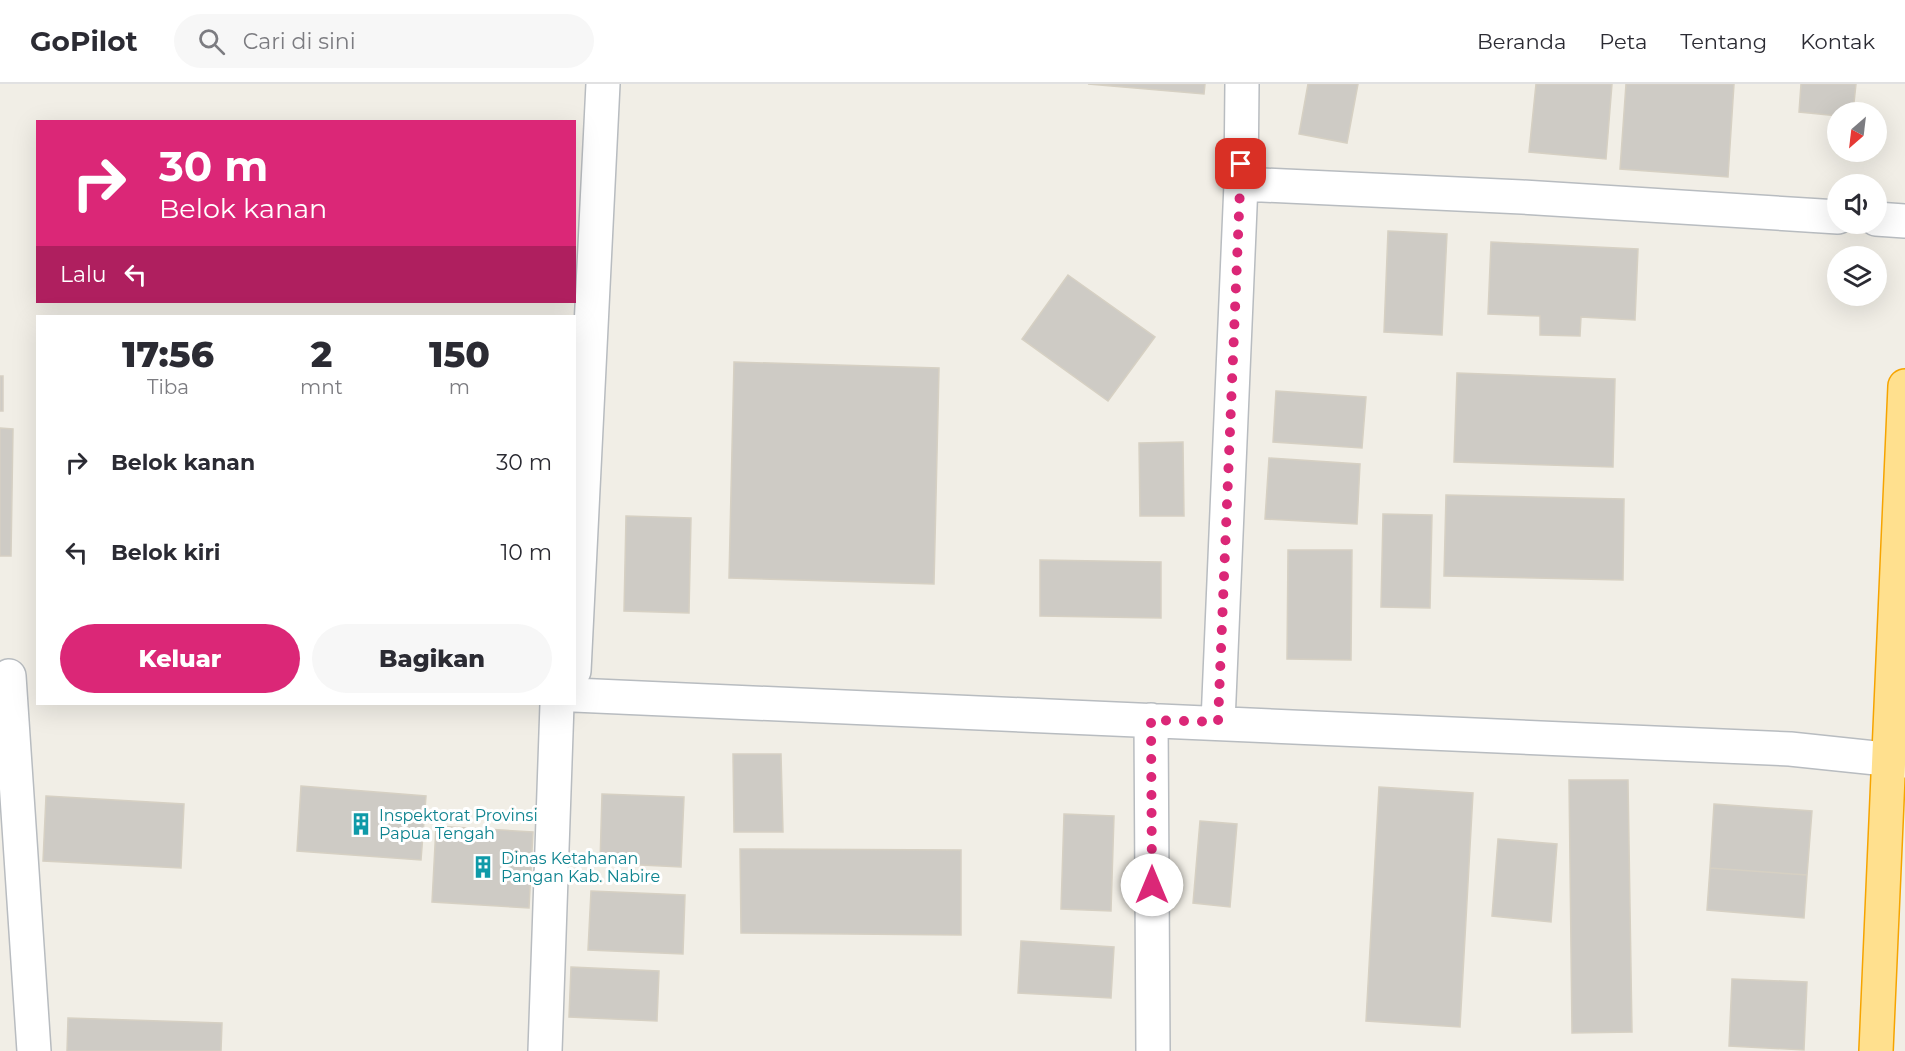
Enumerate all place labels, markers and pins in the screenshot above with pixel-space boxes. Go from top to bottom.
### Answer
pin [1215,138,1266,189]
place label: Inspektorat Provinsi Papua Tengah [379,806,538,843]
building icon: Inspektorat Provinsi Papua Tengah [348,811,374,837]
place label: Dinas Ketahanan Pangan Kab. Nabire [501,849,660,886]
building icon: Dinas Ketahanan Pangan Kab. Nabire [470,854,496,880]

